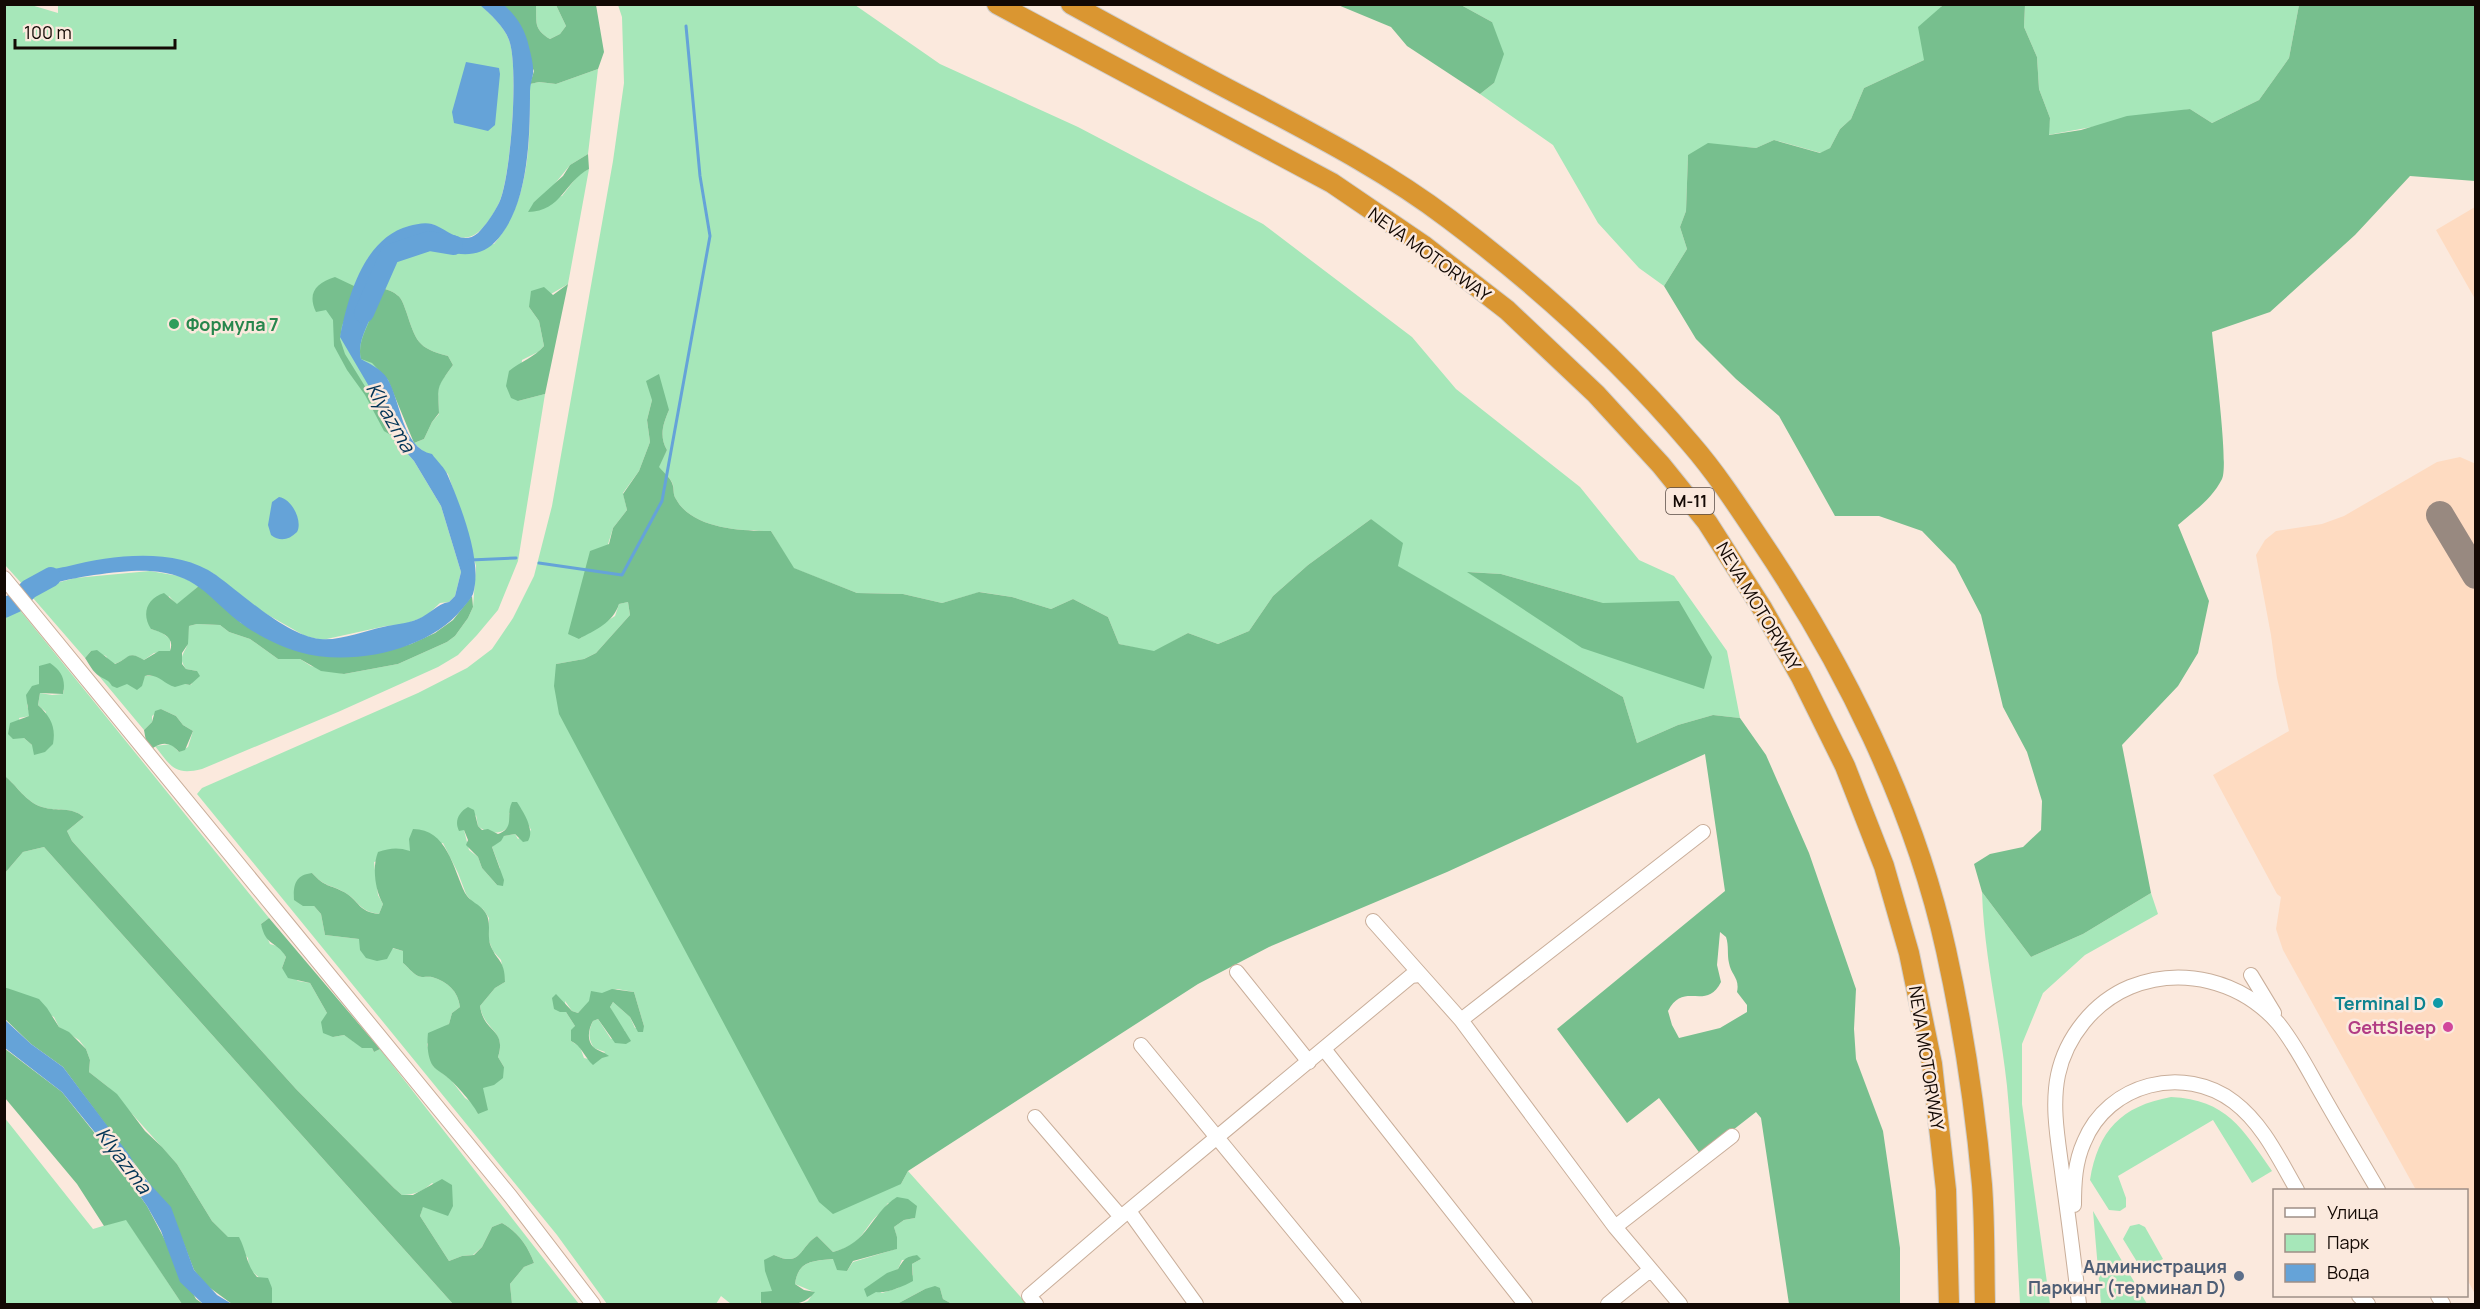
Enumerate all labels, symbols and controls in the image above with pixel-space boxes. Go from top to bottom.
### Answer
scale bar [15,12,176,50]
text: 100 m [24,20,72,44]
street label: NEVA MOTORWAY [1364,201,1497,307]
place label: Формула 7 [186,312,279,336]
marker: Формула 7 [167,317,181,331]
water label: Klyazma [360,377,422,458]
road number: М-11 [1666,488,1714,514]
street label: NEVA MOTORWAY [1711,537,1807,676]
street label: NEVA MOTORWAY [1904,984,1950,1133]
place label: Terminal D [2334,991,2426,1015]
marker: Terminal D [2431,996,2445,1010]
place label: GettSleep [2348,1015,2436,1039]
marker: GettSleep [2441,1020,2455,1034]
water label: Klyazma [90,1121,158,1199]
legend [2273,1189,2468,1297]
text: Улица [2327,1200,2379,1224]
text: Парк [2327,1230,2370,1254]
place label: Администрация Паркинг (терминал D) [2028,1254,2227,1299]
text: Вода [2327,1260,2369,1284]
marker: Администрация Паркинг (терминал D) [2232,1269,2246,1283]

